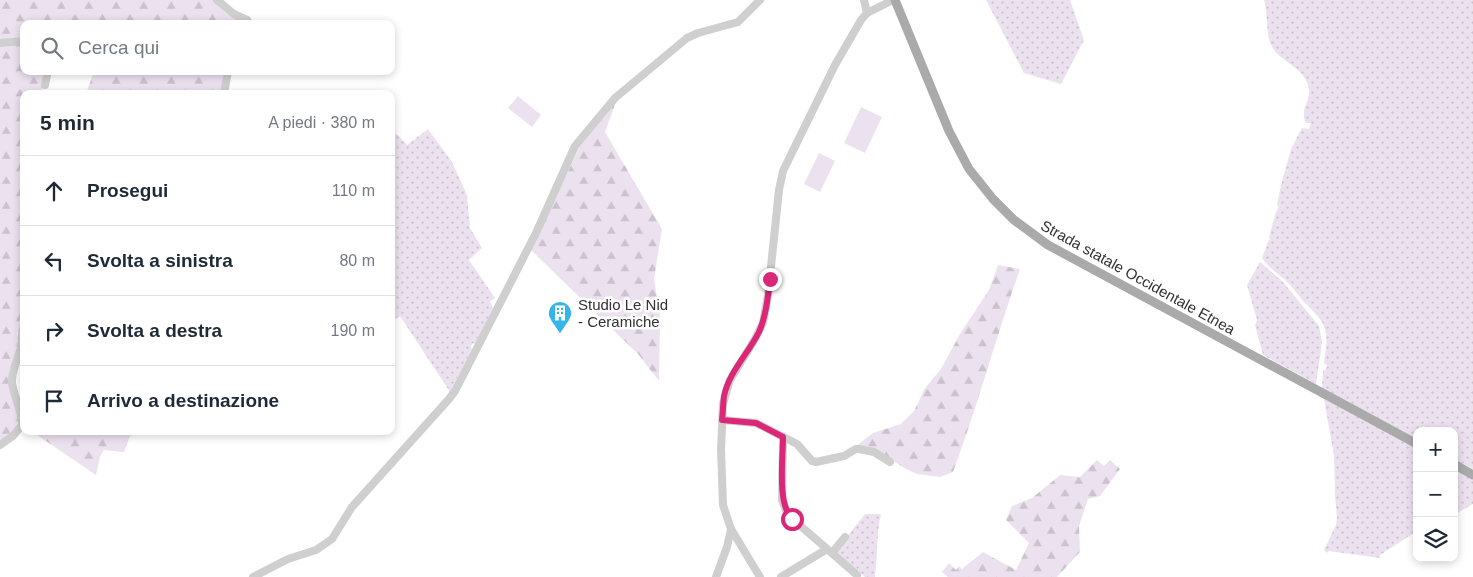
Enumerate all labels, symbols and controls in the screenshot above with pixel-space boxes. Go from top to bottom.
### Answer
search box [20,20,395,75]
icon: search [38,34,66,62]
text: Cerca qui [78,37,159,58]
text: 5 min [40,111,95,134]
text: A piedi · 380 m [268,114,375,131]
icon: ahead [40,177,68,205]
text: Prosegui [87,180,168,201]
text: 110 m [332,182,375,199]
street label: Strada statale Occidentale Etnea [1038,216,1239,338]
icon: left [40,247,68,275]
text: Svolta a sinistra [87,250,233,271]
text: 80 m [339,252,375,269]
route end [759,268,782,291]
place label: Studio Le Nid - Ceramiche [578,296,668,330]
building icon: Studio Le Nid - Ceramiche [547,300,573,334]
icon: right [40,317,68,345]
text: Svolta a destra [87,320,222,341]
text: 190 m [331,322,375,339]
icon: arrive [40,387,68,415]
text: Arrivo a destinazione [87,390,279,411]
map controls [1413,427,1458,562]
button: + [1413,427,1458,472]
button: − [1413,472,1458,517]
route start [781,508,804,531]
button: layers [1413,517,1458,562]

